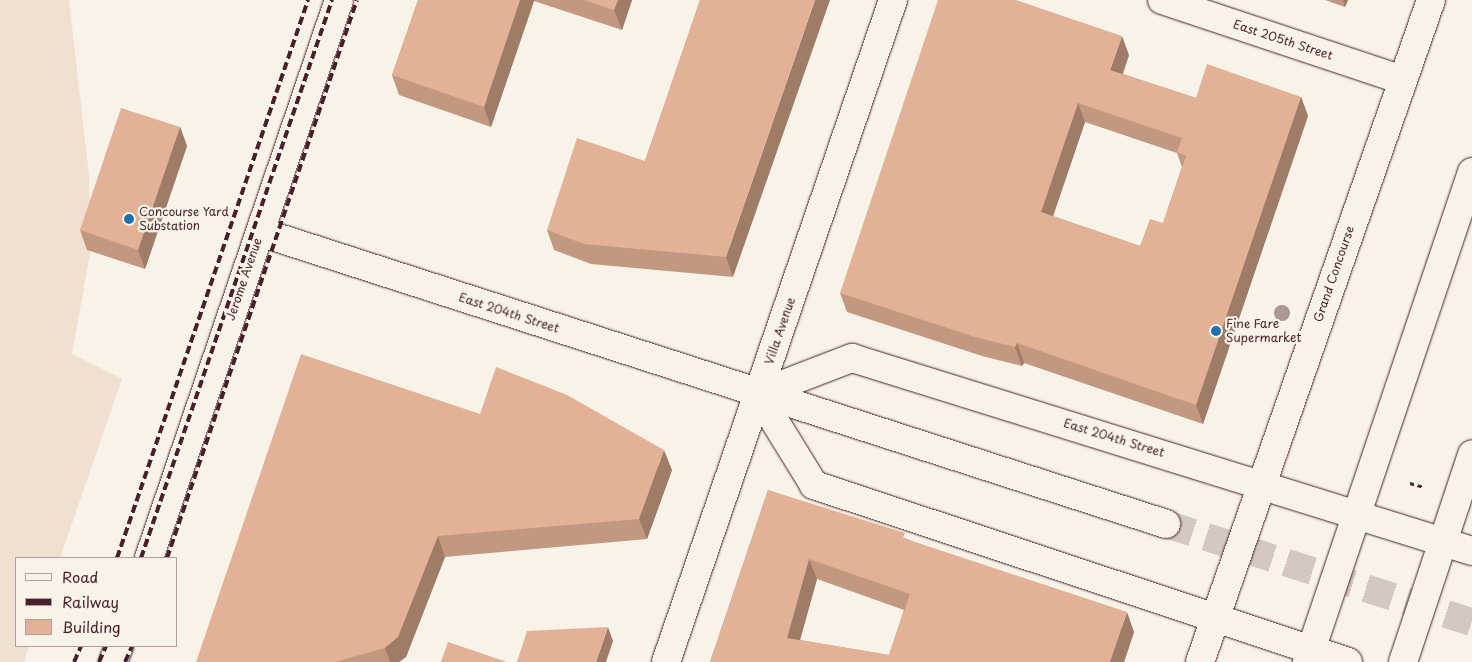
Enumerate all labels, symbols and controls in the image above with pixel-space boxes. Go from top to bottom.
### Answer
street label: East 205th Street [1231,17,1335,63]
place label: Concourse Yard Substation [139,205,230,233]
marker: Concourse Yard Substation [123,213,135,225]
street label: Grand Concourse [1311,224,1357,324]
street label: Jerome Avenue [223,235,265,323]
street label: East 204th Street [457,290,561,336]
street label: Villa Avenue [762,295,798,367]
place label: Fine Fare Supermarket [1226,317,1301,345]
marker: Fine Fare Supermarket [1210,325,1222,337]
street label: East 204th Street [1062,416,1166,460]
legend [15,557,178,647]
text: Road [62,565,98,588]
text: Railway [62,590,119,613]
text: Building [62,615,121,638]

